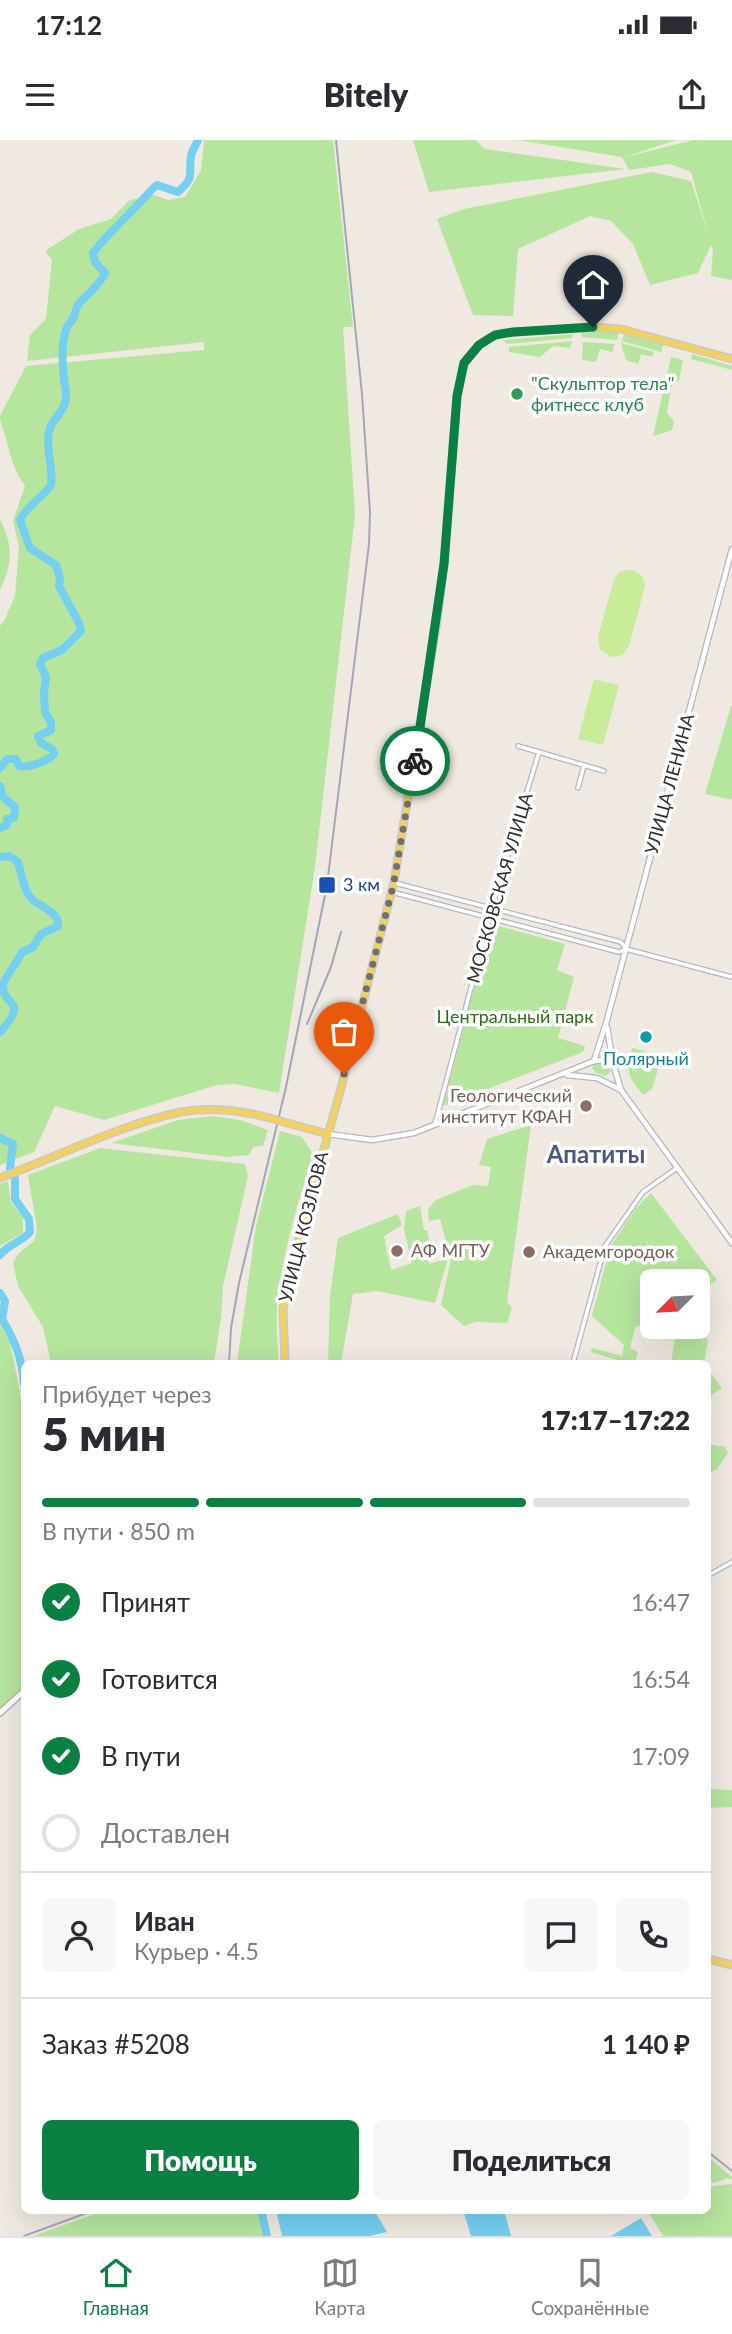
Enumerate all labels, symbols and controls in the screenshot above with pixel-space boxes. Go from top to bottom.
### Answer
text: 17:12 [35,9,102,41]
text: Bitely [324,75,408,114]
icon: menu [21,76,59,114]
icon: share [673,76,711,114]
pin [563,255,623,327]
icon: home [574,266,612,304]
place label: "Скульптор тела" фитнесс клуб [531,372,675,415]
marker: "Скульптор тела" фитнесс клуб [509,386,525,402]
street label: УЛИЦА ЛЕНИНА [640,710,699,856]
courier [380,726,450,796]
icon: bike [396,742,434,780]
street label: МОСКОВСКАЯ УЛИЦА [461,789,537,985]
place label: 3 км [343,873,380,895]
marker: 3 км [317,875,337,895]
pin [314,1002,374,1074]
park label: Центральный парк [437,1005,594,1027]
icon: bag [325,1013,363,1051]
marker: Полярный [638,1029,654,1045]
place label: Полярный [603,1047,689,1069]
place label: Геологический институт КФАН [441,1084,572,1127]
marker: Геологический институт КФАН [578,1098,594,1114]
district label: Апатиты [546,1139,645,1168]
street label: УЛИЦА КОЗЛОВА [274,1148,333,1305]
place label: АФ МГТУ [411,1239,490,1261]
place label: Академгородок [543,1240,675,1262]
marker: АФ МГТУ [389,1243,405,1259]
marker: Академгородок [521,1244,537,1260]
north arrow [640,1269,710,1339]
map controls [640,1269,710,1339]
text: Прибудет через [42,1380,212,1408]
text: 17:17–17:22 [540,1404,690,1436]
text: 5 мин [42,1406,166,1461]
text: В пути · 850 m [42,1517,195,1545]
icon: check [42,1583,80,1621]
text: Принят [101,1586,190,1618]
text: 16:47 [631,1588,690,1616]
icon: check [42,1660,80,1698]
text: Готовится [101,1663,218,1695]
text: 16:54 [631,1665,690,1693]
icon: check [42,1737,80,1775]
text: В пути [101,1740,181,1772]
text: 17:09 [631,1742,690,1770]
text: Доставлен [101,1817,230,1849]
button: person [42,1898,116,1972]
button: chat [524,1898,598,1972]
button: phone [616,1898,690,1972]
text: Иван [134,1905,195,1937]
text: Курьер · 4.5 [134,1937,259,1965]
text: Заказ #5208 [42,2028,190,2060]
text: 1 140 ₽ [602,2028,690,2060]
button: Помощь [42,2120,359,2200]
button: Поделиться [373,2120,690,2200]
tab: Главная [83,2254,149,2319]
tab: Карта [314,2254,366,2319]
tab: Сохранённые [531,2254,649,2319]

